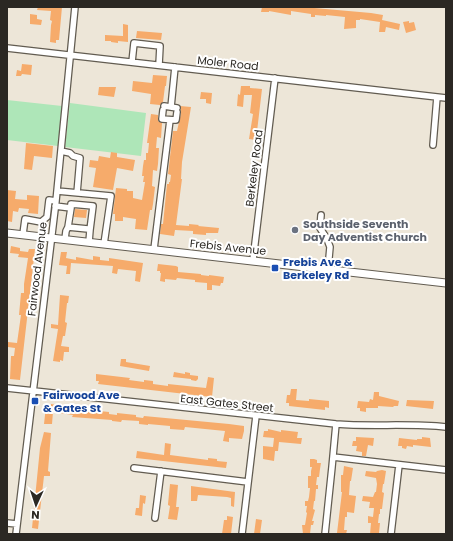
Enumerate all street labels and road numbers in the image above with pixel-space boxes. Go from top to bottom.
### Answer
street label: Moler Road [196,52,260,74]
street label: Berkeley Road [241,129,267,207]
street label: Fairwood Avenue [23,221,51,317]
street label: Frebis Avenue [189,235,267,259]
street label: East Gates Street [180,390,274,416]

